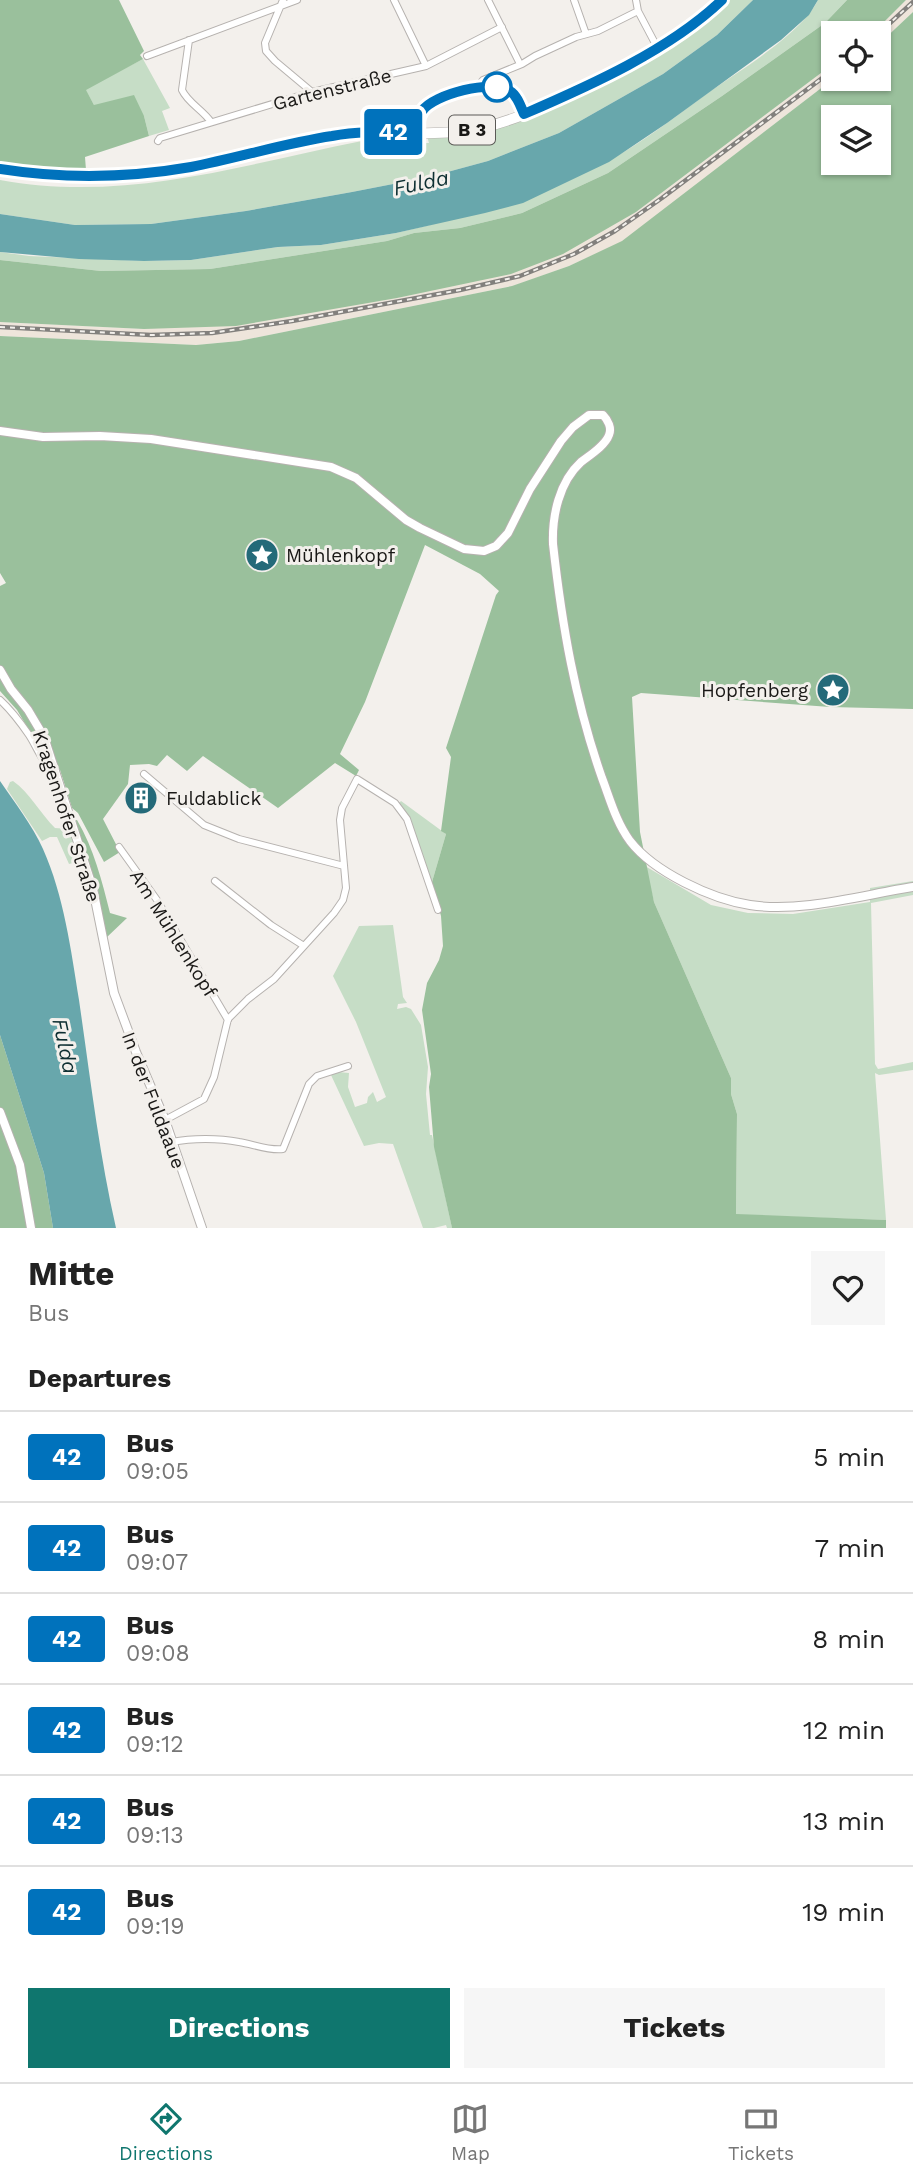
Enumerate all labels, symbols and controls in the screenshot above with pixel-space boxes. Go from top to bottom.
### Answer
map controls [821,21,891,175]
button: locate [821,21,891,91]
street label: Gartenstraße [270,64,394,115]
unlabelled marker [482,72,512,102]
button: layers [821,105,891,175]
line badge: 42 [362,109,424,155]
road number: B 3 [449,116,495,145]
text: 42 [378,118,408,146]
water label: Fulda [391,164,451,201]
place icon: Mühlenkopf [243,536,281,574]
place label: Mühlenkopf [286,544,396,567]
place icon: Hopfenberg [814,671,852,709]
place label: Hopfenberg [701,679,809,702]
street label: Kragenhofer Straße [28,727,105,905]
building icon: Fuldablick [122,779,160,817]
place label: Fuldablick [166,787,261,810]
street label: Am Mühlenkopf [125,865,222,1002]
water label: Fulda [47,1016,84,1076]
street label: In der Fuldaaue [117,1028,190,1172]
button: heart [811,1251,885,1325]
text: Mitte [28,1254,114,1293]
text: Bus [28,1300,69,1327]
text: Departures [28,1363,171,1393]
text: Bus [126,1428,174,1458]
text: 5 min [813,1442,885,1472]
text: 42 [52,1443,81,1471]
text: 09:05 [126,1458,189,1485]
text: Bus [126,1519,174,1549]
text: 7 min [815,1533,885,1563]
text: 42 [52,1534,81,1562]
text: 09:07 [126,1549,188,1576]
text: Bus [126,1610,174,1640]
text: 8 min [812,1624,885,1654]
text: 42 [52,1625,81,1653]
text: 09:08 [126,1640,190,1667]
text: Bus [126,1701,174,1731]
text: 12 min [803,1715,885,1745]
text: 42 [52,1716,81,1744]
text: 09:12 [126,1731,184,1758]
text: Bus [126,1792,174,1822]
text: 13 min [803,1806,885,1836]
text: 42 [52,1807,81,1835]
text: 09:13 [126,1822,184,1849]
text: Bus [126,1883,174,1913]
text: 19 min [802,1897,885,1927]
text: 42 [52,1898,81,1926]
text: 09:19 [126,1913,184,1940]
button: Directions [28,1988,450,2068]
button: Tickets [464,1988,885,2068]
tab: Directions [119,2100,213,2165]
tab: Map [451,2100,490,2165]
tab: Tickets [728,2100,794,2165]

